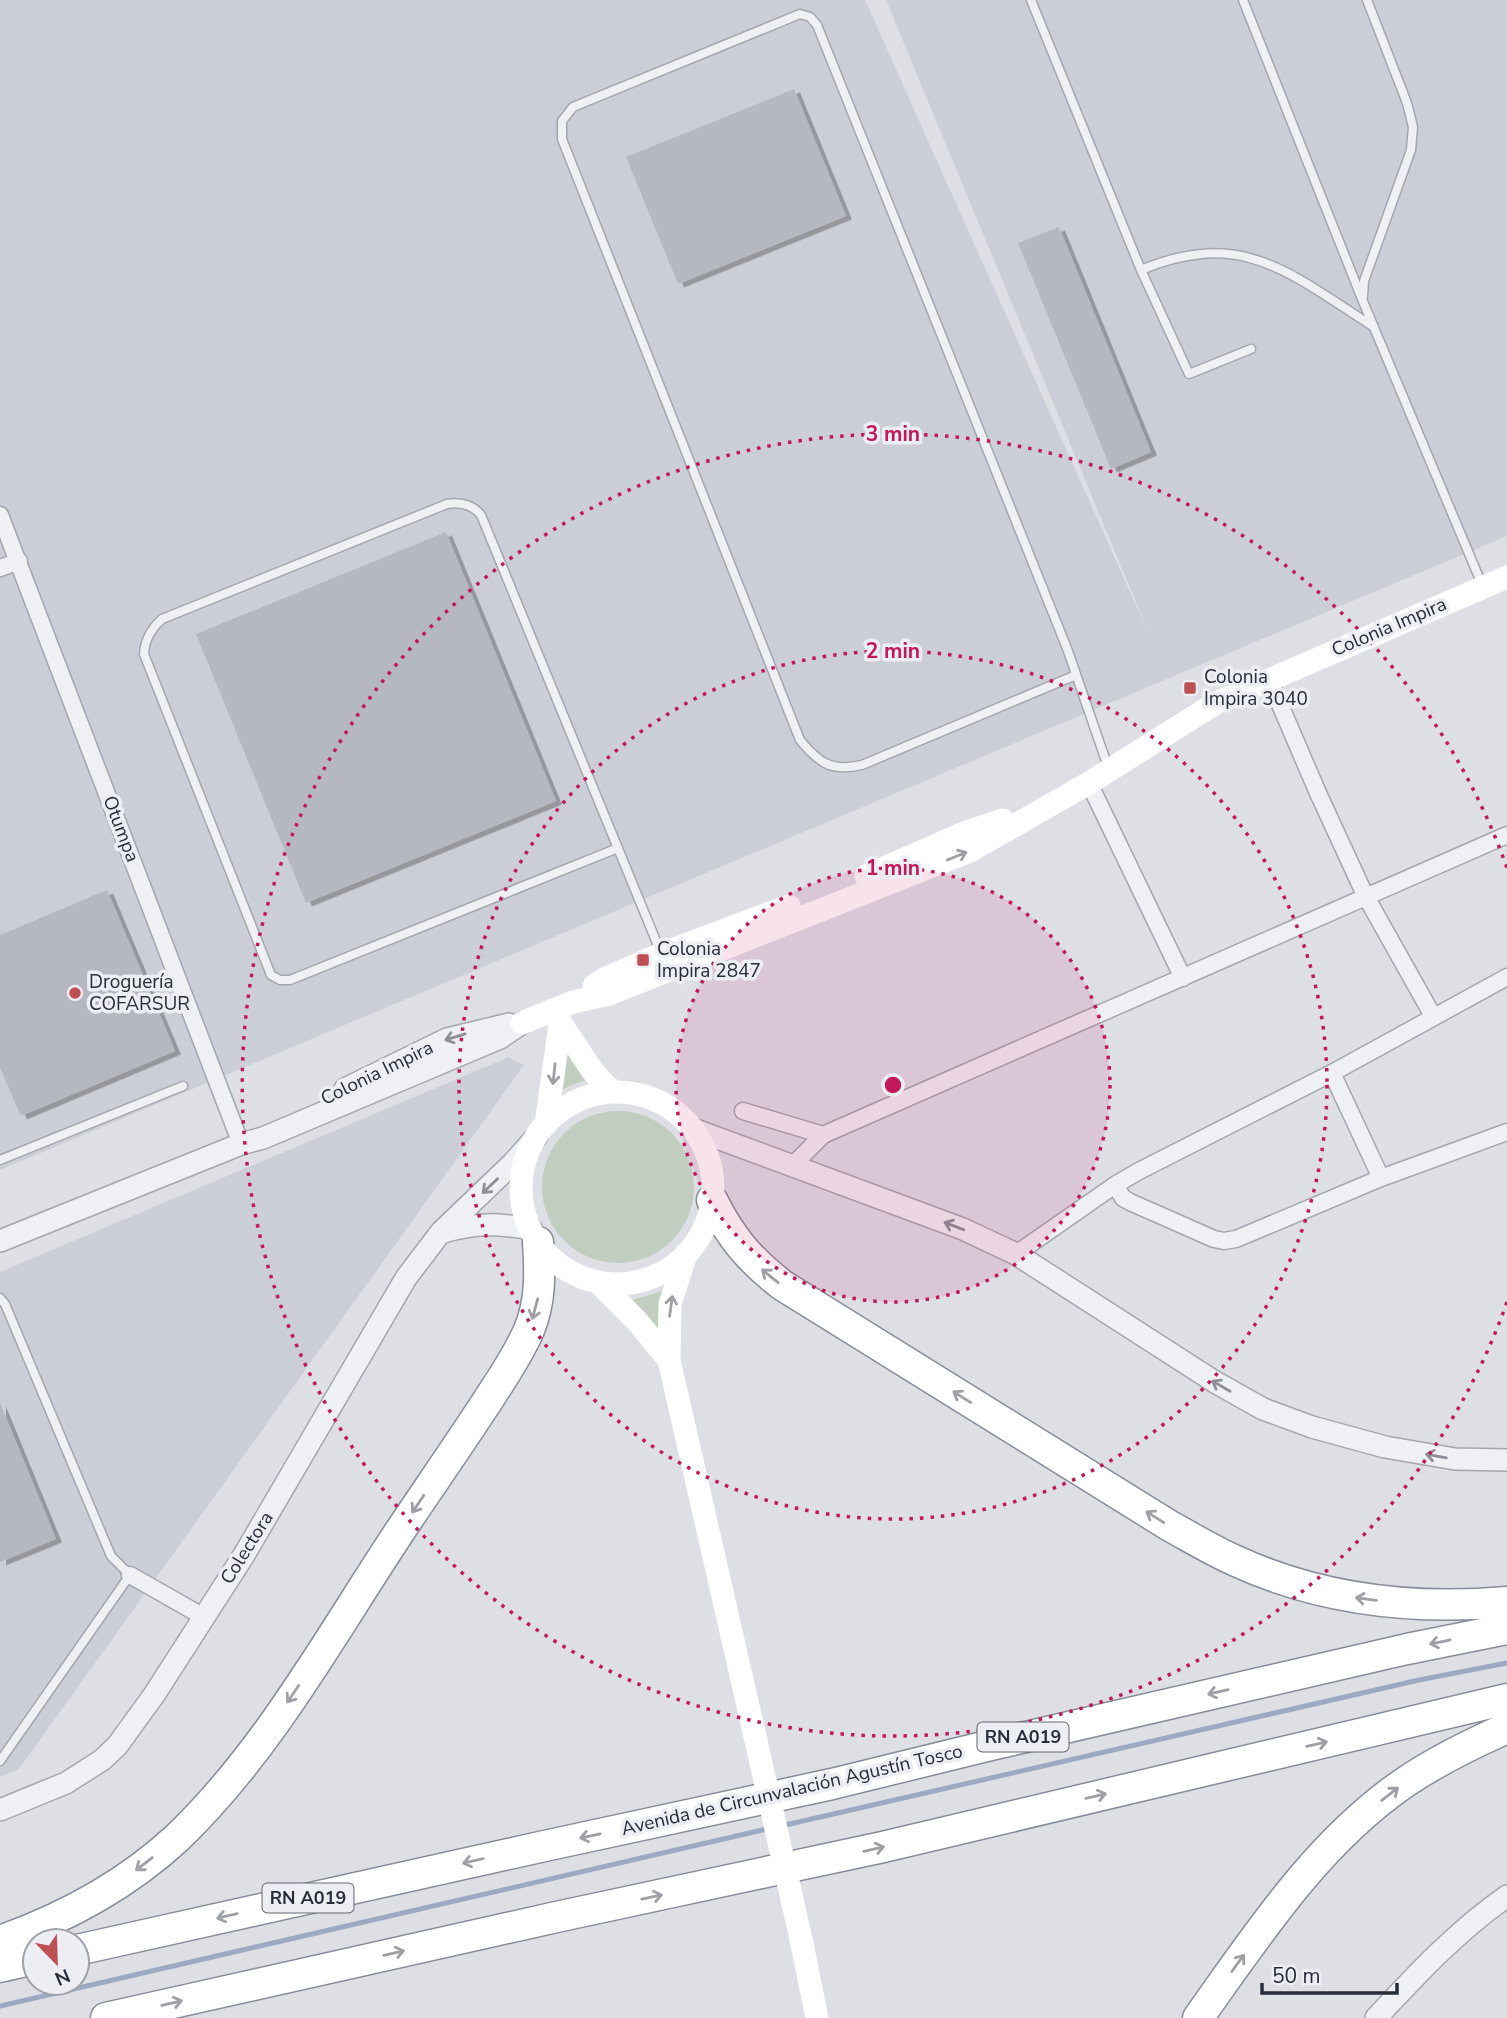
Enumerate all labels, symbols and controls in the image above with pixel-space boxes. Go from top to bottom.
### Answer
text: 3 min [866,420,920,448]
street label: Colonia Impira [1328,591,1450,663]
text: 2 min [866,637,920,665]
place label: Colonia Impira 3040 [1204,664,1308,712]
marker: Colonia Impira 3040 [1182,680,1198,696]
street label: Otumpa [96,792,146,866]
one-way arrow [946,849,968,862]
text: 1 min [866,854,920,882]
place label: Colonia Impira 2847 [657,936,761,984]
marker: Colonia Impira 2847 [635,952,651,968]
place label: Droguería COFARSUR [89,969,190,1017]
marker: Droguería COFARSUR [67,985,83,1001]
one-way arrow [445,1032,467,1045]
street label: Colonia Impira [316,1035,438,1111]
one-way arrow [547,1062,560,1085]
centre of rings [881,1073,905,1097]
one-way arrow [482,1177,499,1194]
one-way arrow [944,1218,966,1231]
one-way arrow [761,1268,779,1283]
one-way arrow [665,1295,678,1318]
one-way arrow [528,1298,541,1320]
one-way arrow [1212,1379,1232,1393]
one-way arrow [953,1390,972,1405]
one-way arrow [1425,1449,1448,1462]
one-way arrow [411,1493,425,1513]
street label: Colectora [215,1507,279,1589]
one-way arrow [1146,1509,1166,1523]
one-way arrow [1355,1593,1377,1606]
one-way arrow [1429,1636,1452,1650]
one-way arrow [286,1684,300,1703]
one-way arrow [1207,1686,1230,1700]
road number: RN A019 [978,1722,1068,1752]
one-way arrow [1305,1737,1328,1750]
street label: Avenida de Circunvalación Agustín Tosco [619,1738,965,1842]
one-way arrow [1380,1787,1398,1802]
one-way arrow [1084,1789,1107,1802]
one-way arrow [580,1830,602,1843]
one-way arrow [862,1842,885,1856]
one-way arrow [462,1855,485,1869]
one-way arrow [136,1857,154,1872]
road number: RN A019 [262,1884,354,1912]
one-way arrow [640,1889,663,1903]
one-way arrow [216,1910,239,1924]
north arrow [21,1927,91,1997]
one-way arrow [382,1946,405,1959]
scale bar [1262,1952,1397,1996]
one-way arrow [1230,1954,1245,1972]
text: N [51,1962,74,1991]
text: 50 m [1272,1962,1321,1990]
one-way arrow [160,1996,183,2009]

